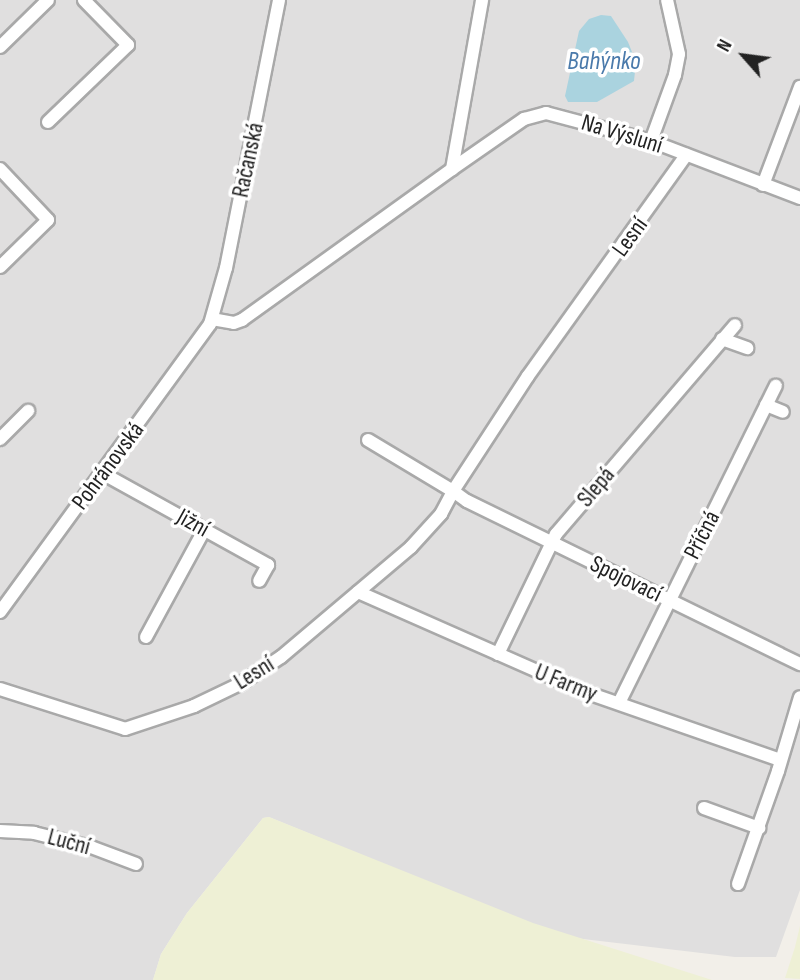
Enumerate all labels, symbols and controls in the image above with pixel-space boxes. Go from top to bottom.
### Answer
north arrow [709,21,779,91]
text: N [712,36,738,56]
water label: Bahýnko [567,46,641,78]
street label: Na Výsluní [578,108,666,160]
street label: Račanská [226,120,270,200]
street label: Lesní [606,212,654,262]
street label: Pohránovská [66,416,150,516]
street label: Slepá [571,461,621,513]
street label: Jižní [172,502,214,544]
street label: Příčná [678,506,726,564]
street label: Spojovací [585,549,667,609]
street label: Lesní [229,650,279,696]
street label: U Farmy [530,657,602,709]
street label: Luční [44,823,94,861]

